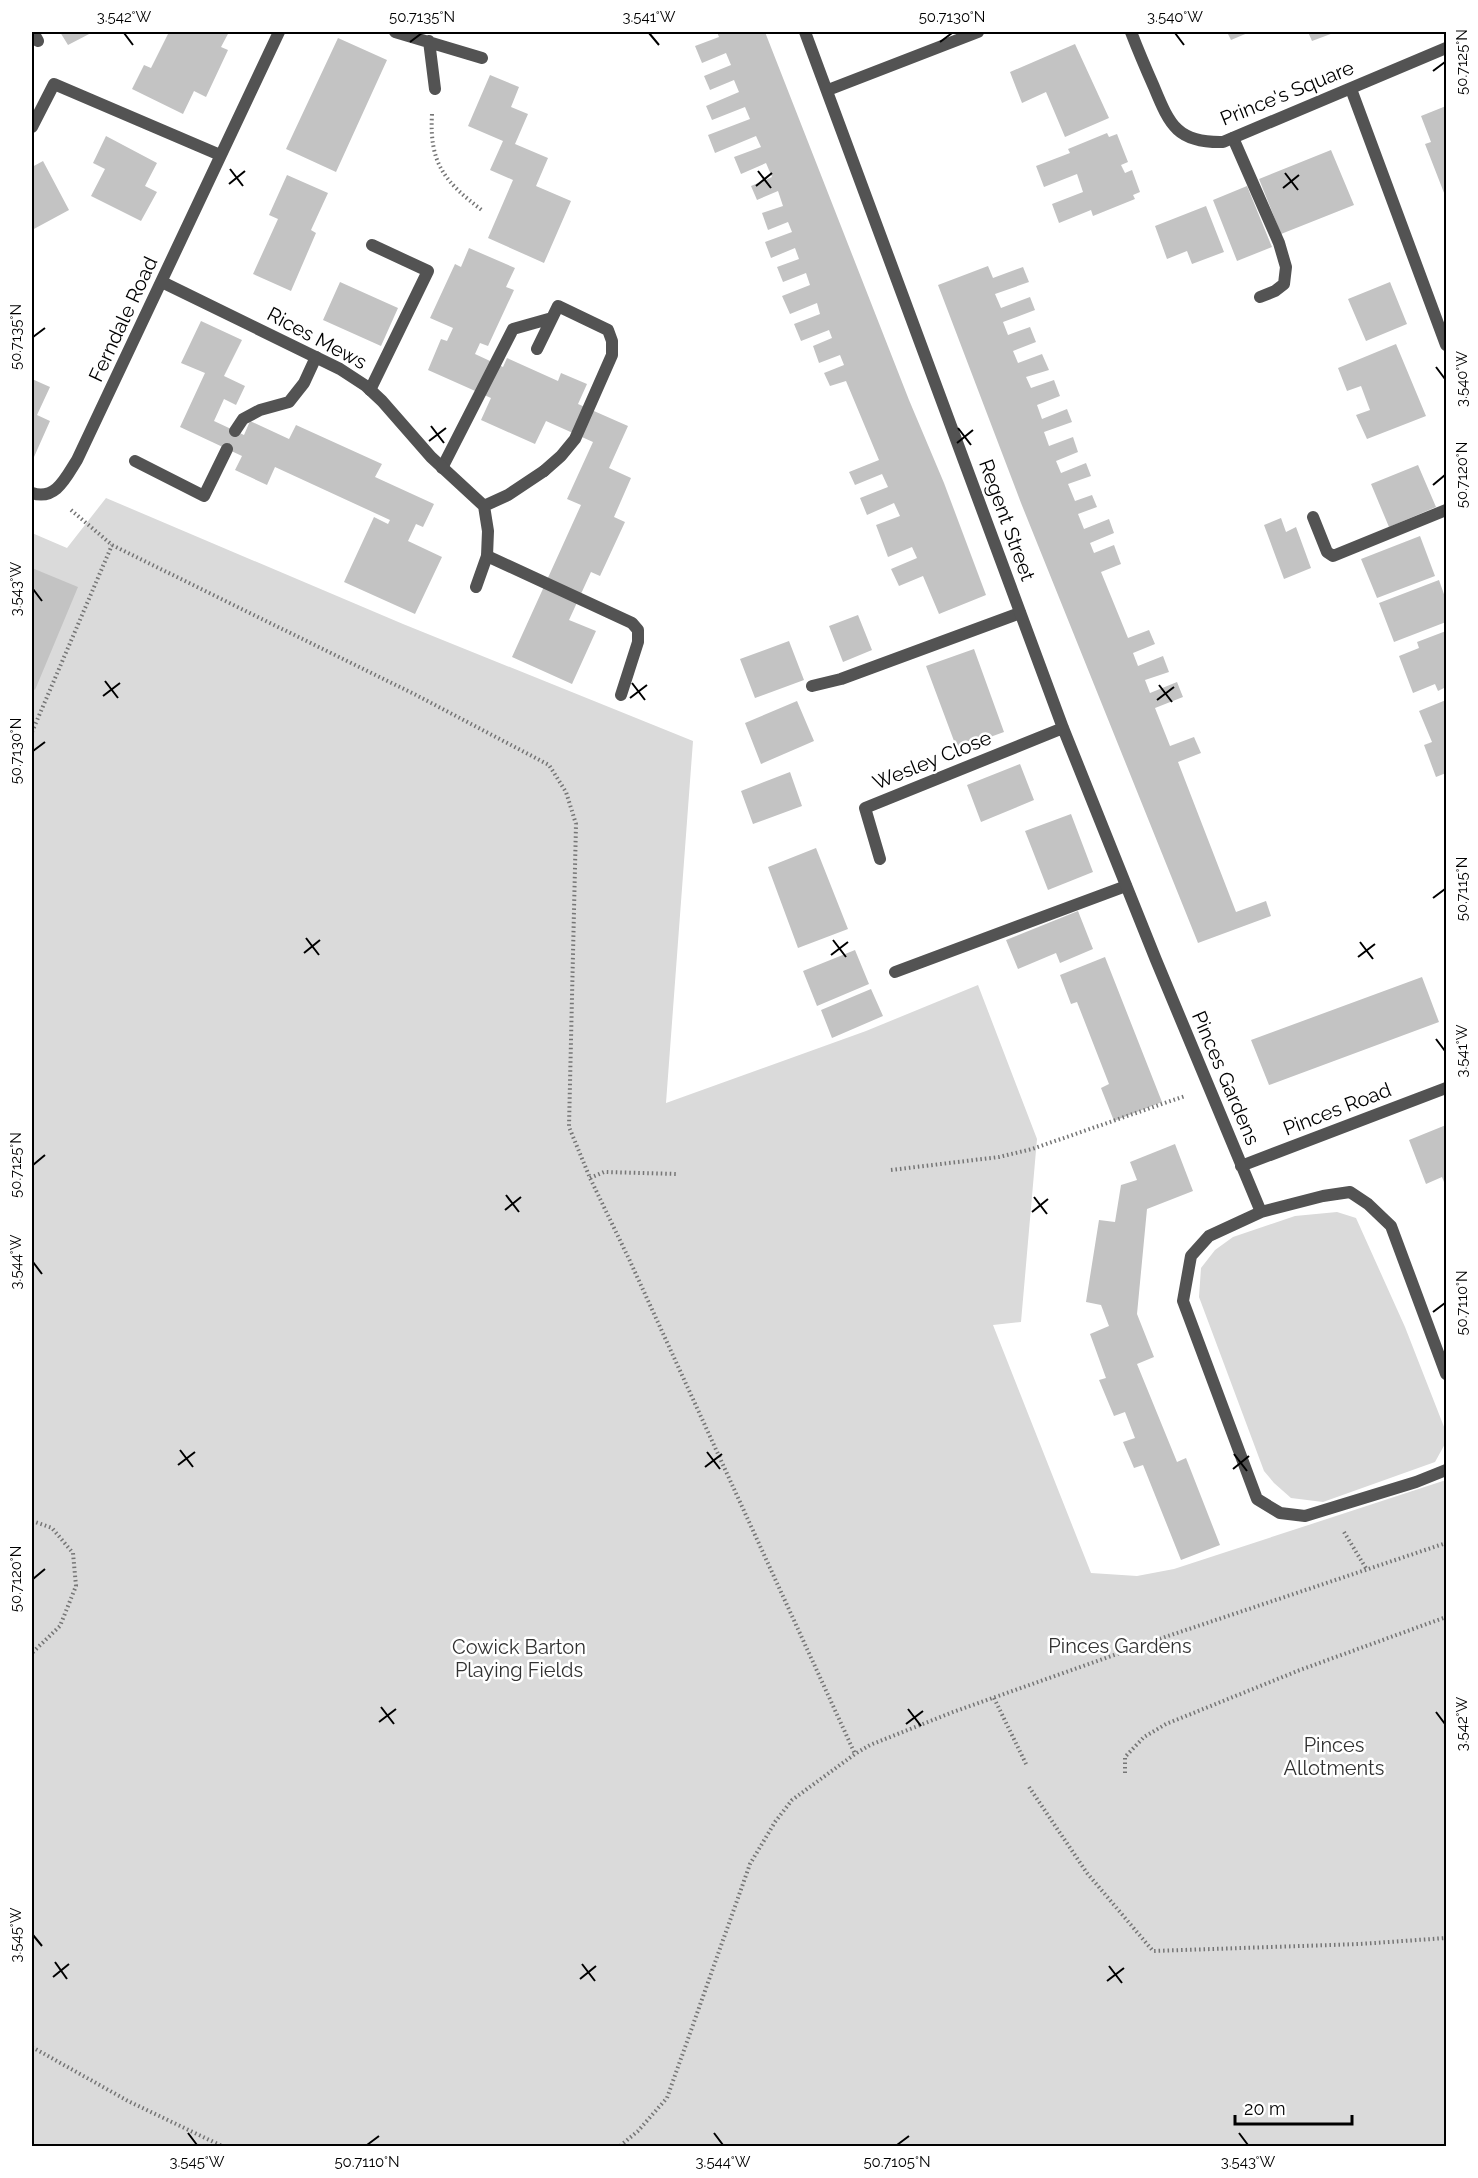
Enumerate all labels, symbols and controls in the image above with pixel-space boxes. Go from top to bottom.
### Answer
text: 3.542°W [97,8,152,26]
text: 50.7135°N [389,8,455,26]
text: 3.541°W [623,8,676,26]
text: 50.7130°N [919,8,985,26]
text: 3.540°W [1147,8,1203,26]
text: 50.7125°N [1453,29,1471,95]
street label: Prince's Square [1217,55,1358,131]
street label: Ferndale Road [84,253,162,385]
street label: Rices Mews [263,302,371,374]
text: 50.7135°N [7,304,25,370]
text: 3.540°W [1453,351,1471,407]
text: 50.7120°N [1453,442,1471,508]
street label: Regent Street [974,456,1040,584]
text: 3.543°W [7,561,25,616]
text: 50.7130°N [7,718,25,784]
street label: Wesley Close [869,725,995,795]
text: 50.7115°N [1453,857,1471,921]
street label: Pinces Gardens [1187,1007,1265,1149]
text: 3.541°W [1453,1024,1471,1077]
street label: Pinces Road [1280,1077,1394,1141]
text: 50.7125°N [7,1132,25,1198]
text: 3.544°W [7,1234,25,1289]
text: 50.7110°N [1453,1270,1471,1336]
text: 50.7120°N [7,1546,25,1612]
park label: Pinces Gardens [1048,1634,1192,1658]
park label: Cowick Barton Playing Fields [452,1635,586,1682]
text: 3.542°W [1453,1696,1471,1751]
park label: Pinces Allotments [1284,1733,1384,1780]
text: 3.545°W [7,1907,25,1963]
scale bar [1235,2088,1352,2126]
text: 20 m [1244,2098,1286,2119]
text: 3.545°W [169,2153,225,2171]
text: 50.7110°N [334,2153,400,2171]
text: 3.544°W [696,2153,751,2171]
text: 50.7105°N [863,2153,931,2171]
text: 3.543°W [1221,2153,1276,2171]

